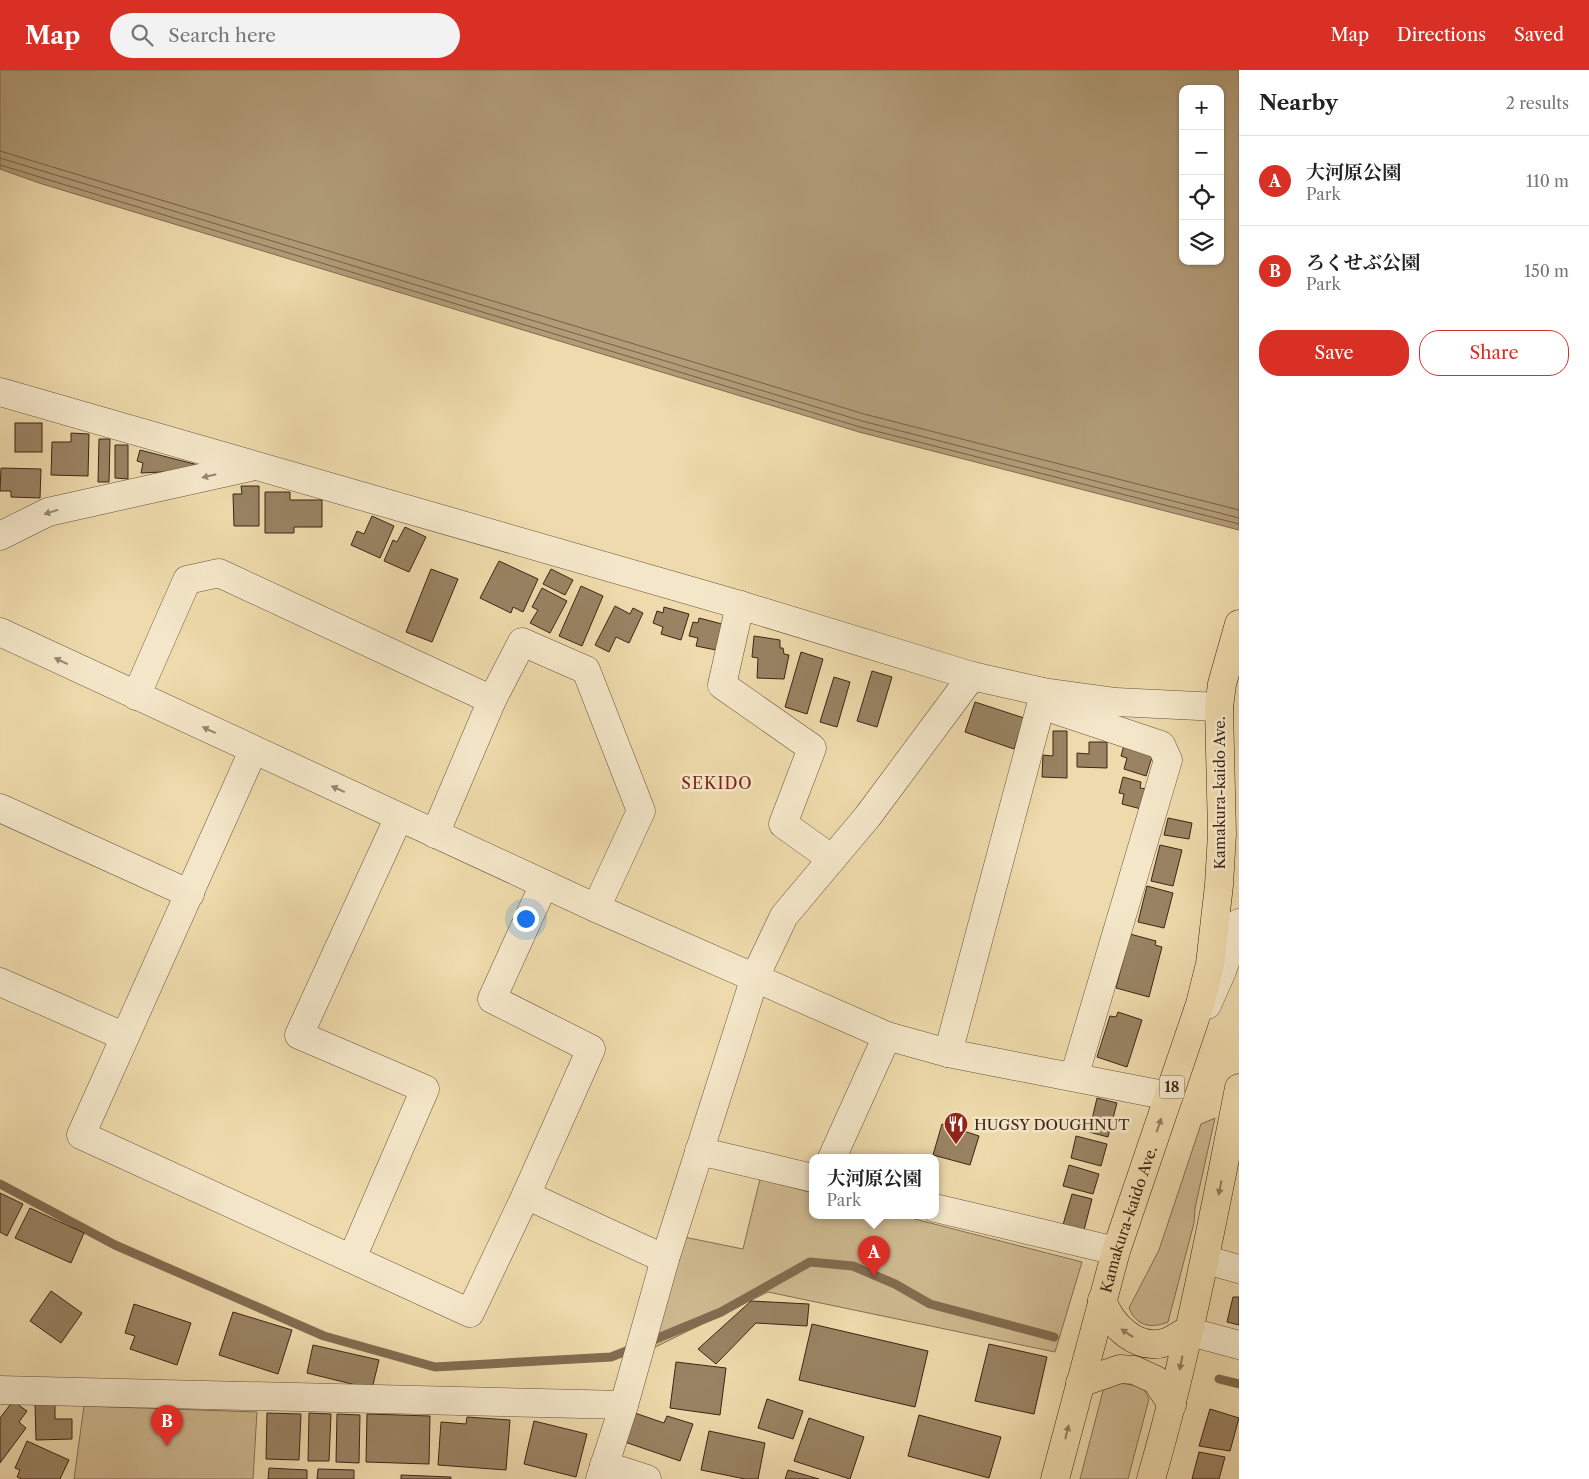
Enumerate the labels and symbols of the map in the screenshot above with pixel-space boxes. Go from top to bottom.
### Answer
one-way arrow [202,472,217,480]
one-way arrow [43,508,58,516]
one-way arrow [54,657,68,665]
street label: Kamakura-kaido Ave. [1210,716,1229,870]
one-way arrow [201,726,216,734]
district label: SEKIDO [681,773,753,793]
one-way arrow [331,785,345,793]
your location [513,906,539,932]
road number: 18 [1160,1076,1184,1098]
restaurant icon: HUGSY DOUGHNUT [943,1111,969,1145]
place label: HUGSY DOUGHNUT [974,1115,1130,1134]
one-way arrow [1156,1118,1163,1133]
street label: Kamakura-kaido Ave. [1096,1143,1161,1295]
one-way arrow [1215,1180,1223,1196]
pin: A [858,1236,890,1277]
one-way arrow [1120,1328,1133,1338]
one-way arrow [1176,1356,1184,1372]
pin: B [151,1405,183,1446]
one-way arrow [1064,1424,1072,1439]

